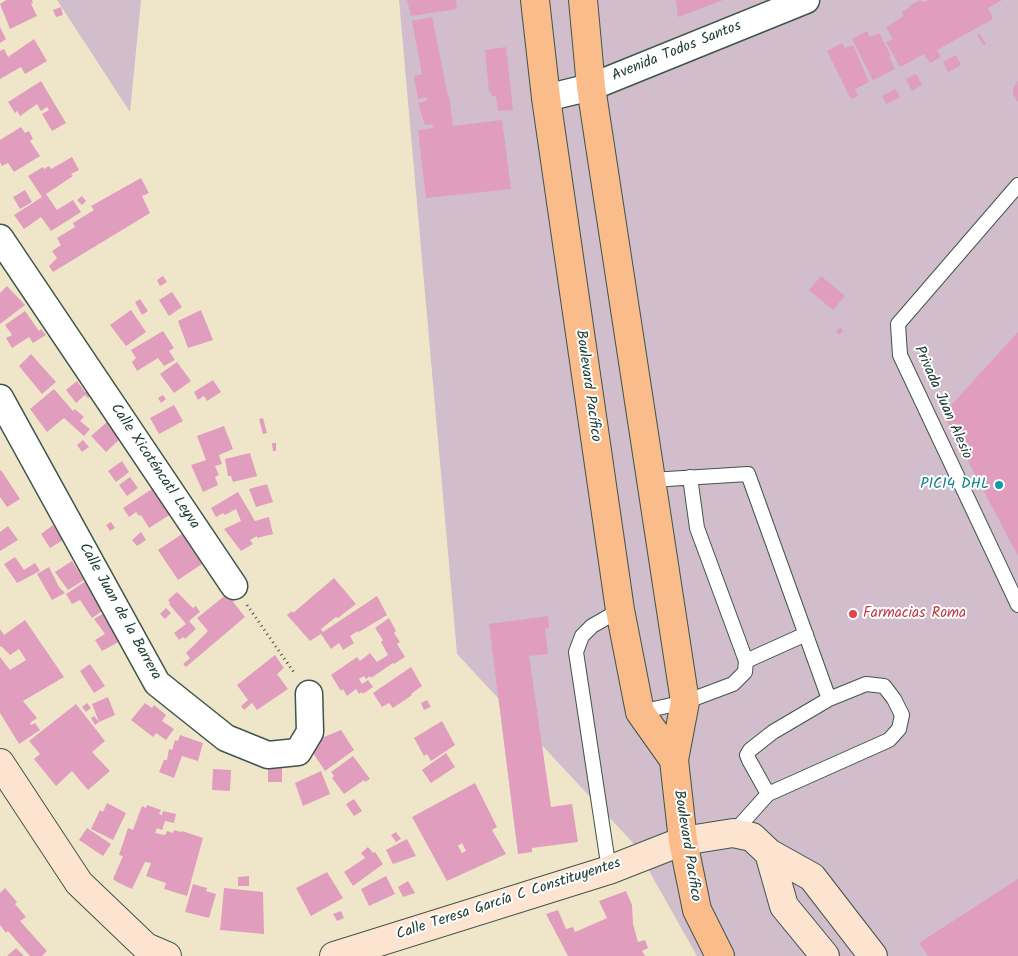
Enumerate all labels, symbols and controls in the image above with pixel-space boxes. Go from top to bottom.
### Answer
street label: Avenida Todos Santos [610,18,744,86]
street label: Boulevard Pacífico [570,329,604,443]
street label: Privada Juan Alesio [909,344,975,462]
street label: Calle Xicoténcatl Leyva [105,401,203,533]
place label: PIC14 DHL [920,476,989,494]
marker: PIC14 DHL [993,479,1005,491]
street label: Calle Juan de la Barrera [74,540,164,684]
place label: Farmacias Roma [863,605,966,623]
marker: Farmacias Roma [847,608,859,620]
street label: Boulevard Pacífico [668,789,704,903]
street label: Calle Teresa García C Constituyentes [395,855,623,945]

